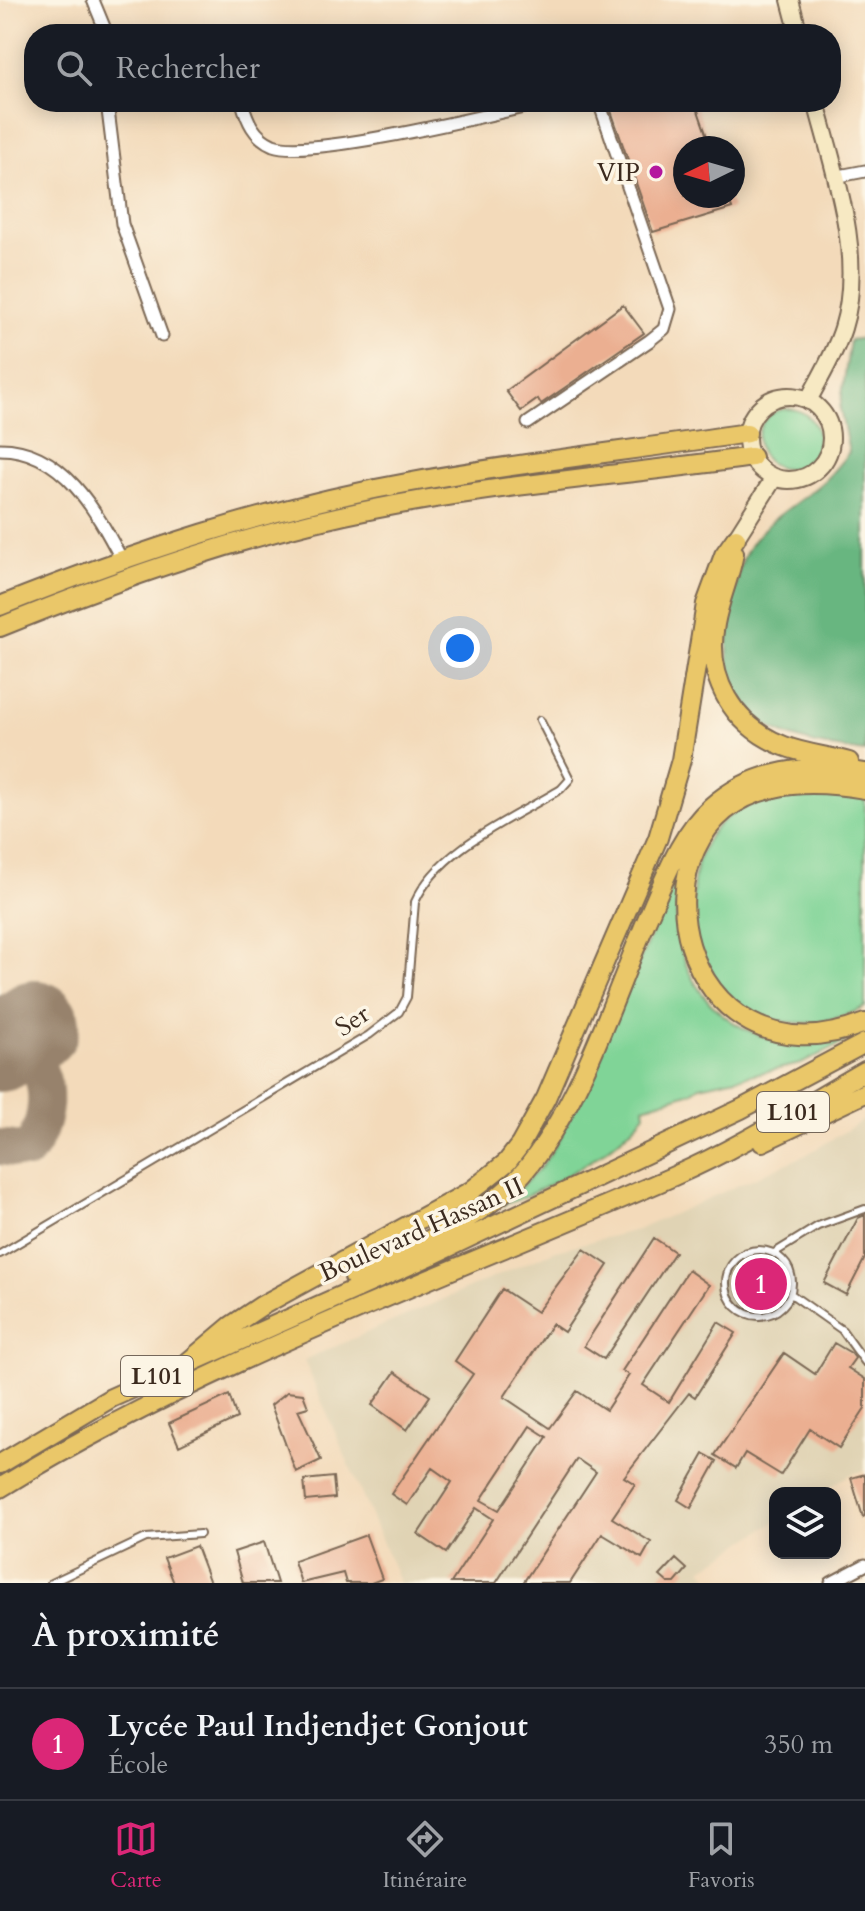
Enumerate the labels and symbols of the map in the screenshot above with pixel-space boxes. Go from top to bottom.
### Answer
north arrow [673,136,745,208]
place label: VIP [597,155,640,190]
marker: VIP [647,163,665,181]
your location [440,628,480,668]
street label: Ser [328,996,377,1044]
road number: L101 [757,1092,829,1132]
street label: Boulevard Hassan II [313,1169,529,1290]
pin: 1 [735,1254,787,1314]
road number: L101 [121,1356,193,1396]

